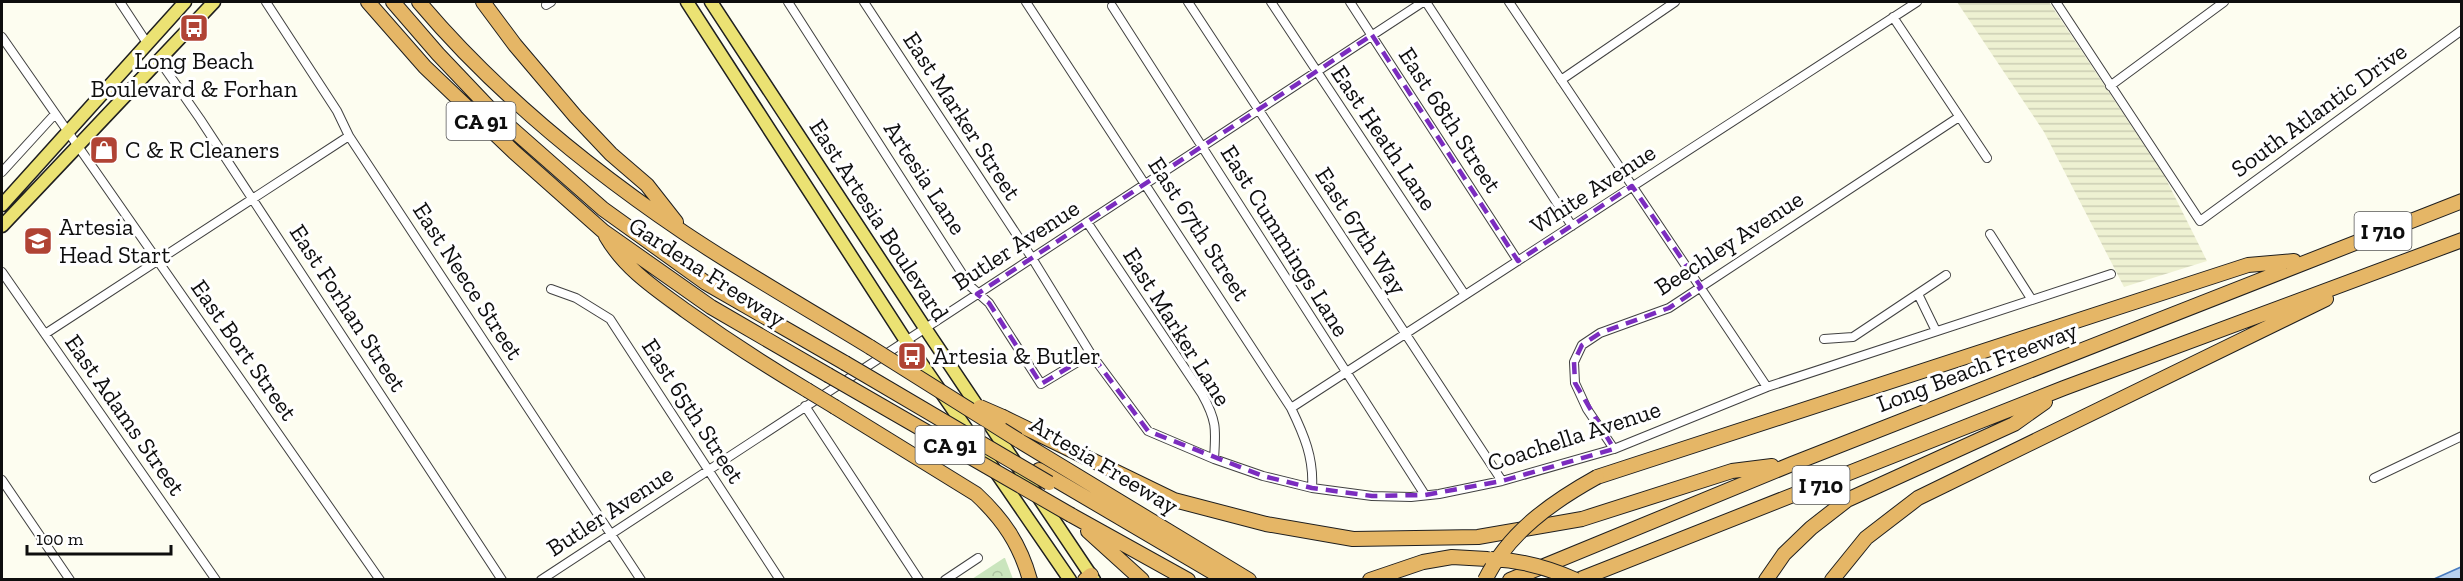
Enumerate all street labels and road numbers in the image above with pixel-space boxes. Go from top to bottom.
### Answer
street label: East Marker Street [897,26,1028,205]
street label: South Atlantic Drive [2225,36,2412,183]
street label: East 68th Street [1393,42,1508,198]
street label: East Heath Lane [1325,60,1443,216]
road number: CA 91 [446,102,516,140]
street label: East Artesia Boulevard [803,113,955,326]
street label: Artesia Lane [878,115,973,240]
street label: White Avenue [1525,137,1661,240]
street label: East Cummings Lane [1215,140,1356,342]
street label: East 67th Street [1142,151,1257,306]
street label: East 67th Way [1309,162,1414,300]
street label: Beechley Avenue [1649,184,1808,301]
street label: Butler Avenue [947,193,1084,296]
street label: East Neece Street [407,197,530,365]
street label: Gardena Freeway [623,210,792,333]
road number: I 710 [2354,212,2412,250]
street label: East Forhan Street [284,219,413,397]
street label: East Marker Lane [1117,242,1238,411]
street label: East Bort Street [185,274,304,426]
street label: Long Beach Freeway [1872,315,2082,418]
street label: East Adams Street [59,329,192,501]
street label: East 65th Street [636,333,751,488]
street label: Coachella Avenue [1484,394,1664,477]
street label: Artesia Freeway [1025,409,1184,521]
road number: CA 91 [916,426,984,464]
street label: Butler Avenue [541,459,678,562]
road number: I 710 [1792,466,1850,504]

